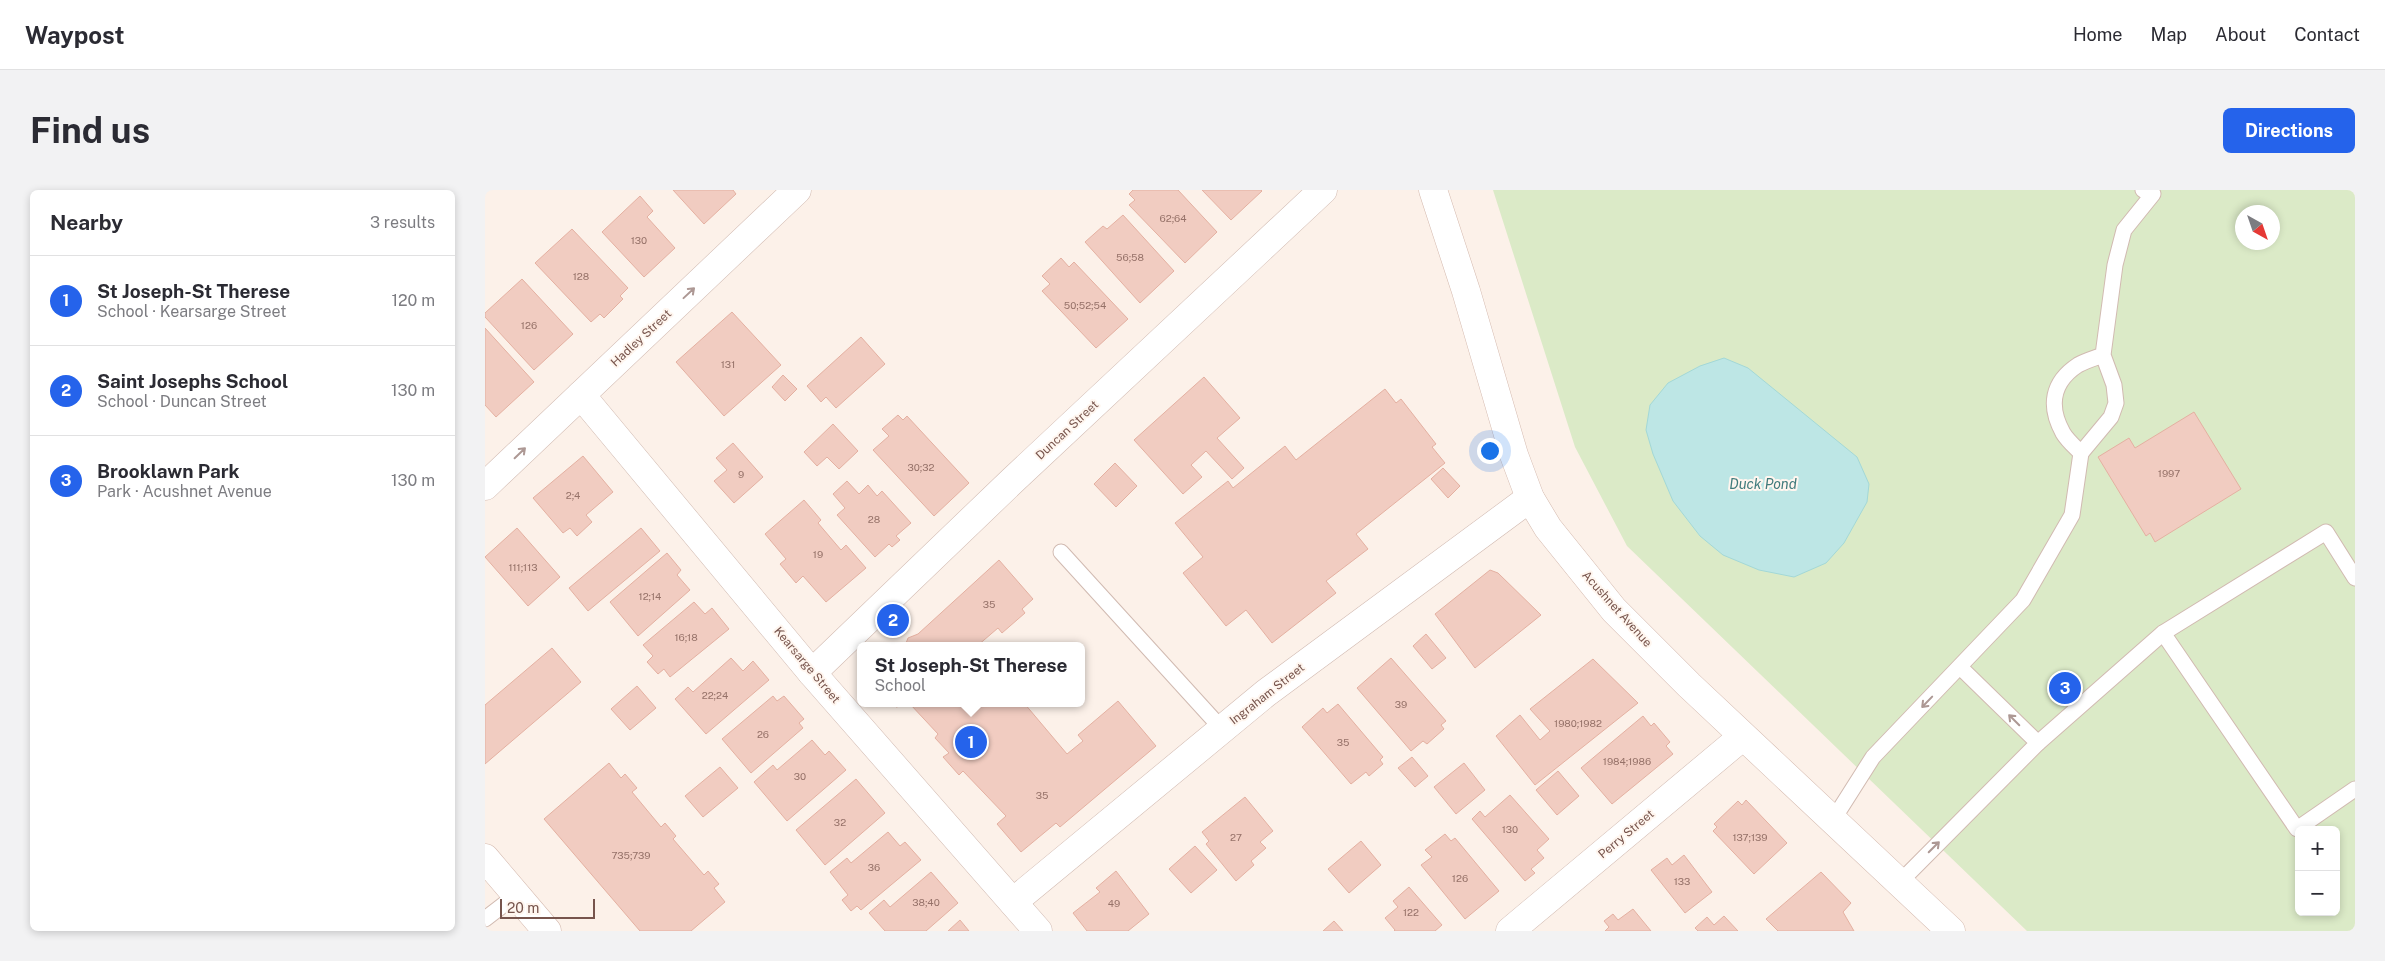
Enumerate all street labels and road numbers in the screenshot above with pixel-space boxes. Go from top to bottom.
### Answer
street label: Hadley Street [608,306,674,370]
street label: Duncan Street [1033,397,1101,462]
street label: Acushnet Avenue [1579,568,1655,650]
street label: Kearsarge Street [771,624,843,706]
street label: Ingraham Street [1227,660,1307,727]
street label: Perry Street [1595,807,1657,861]

